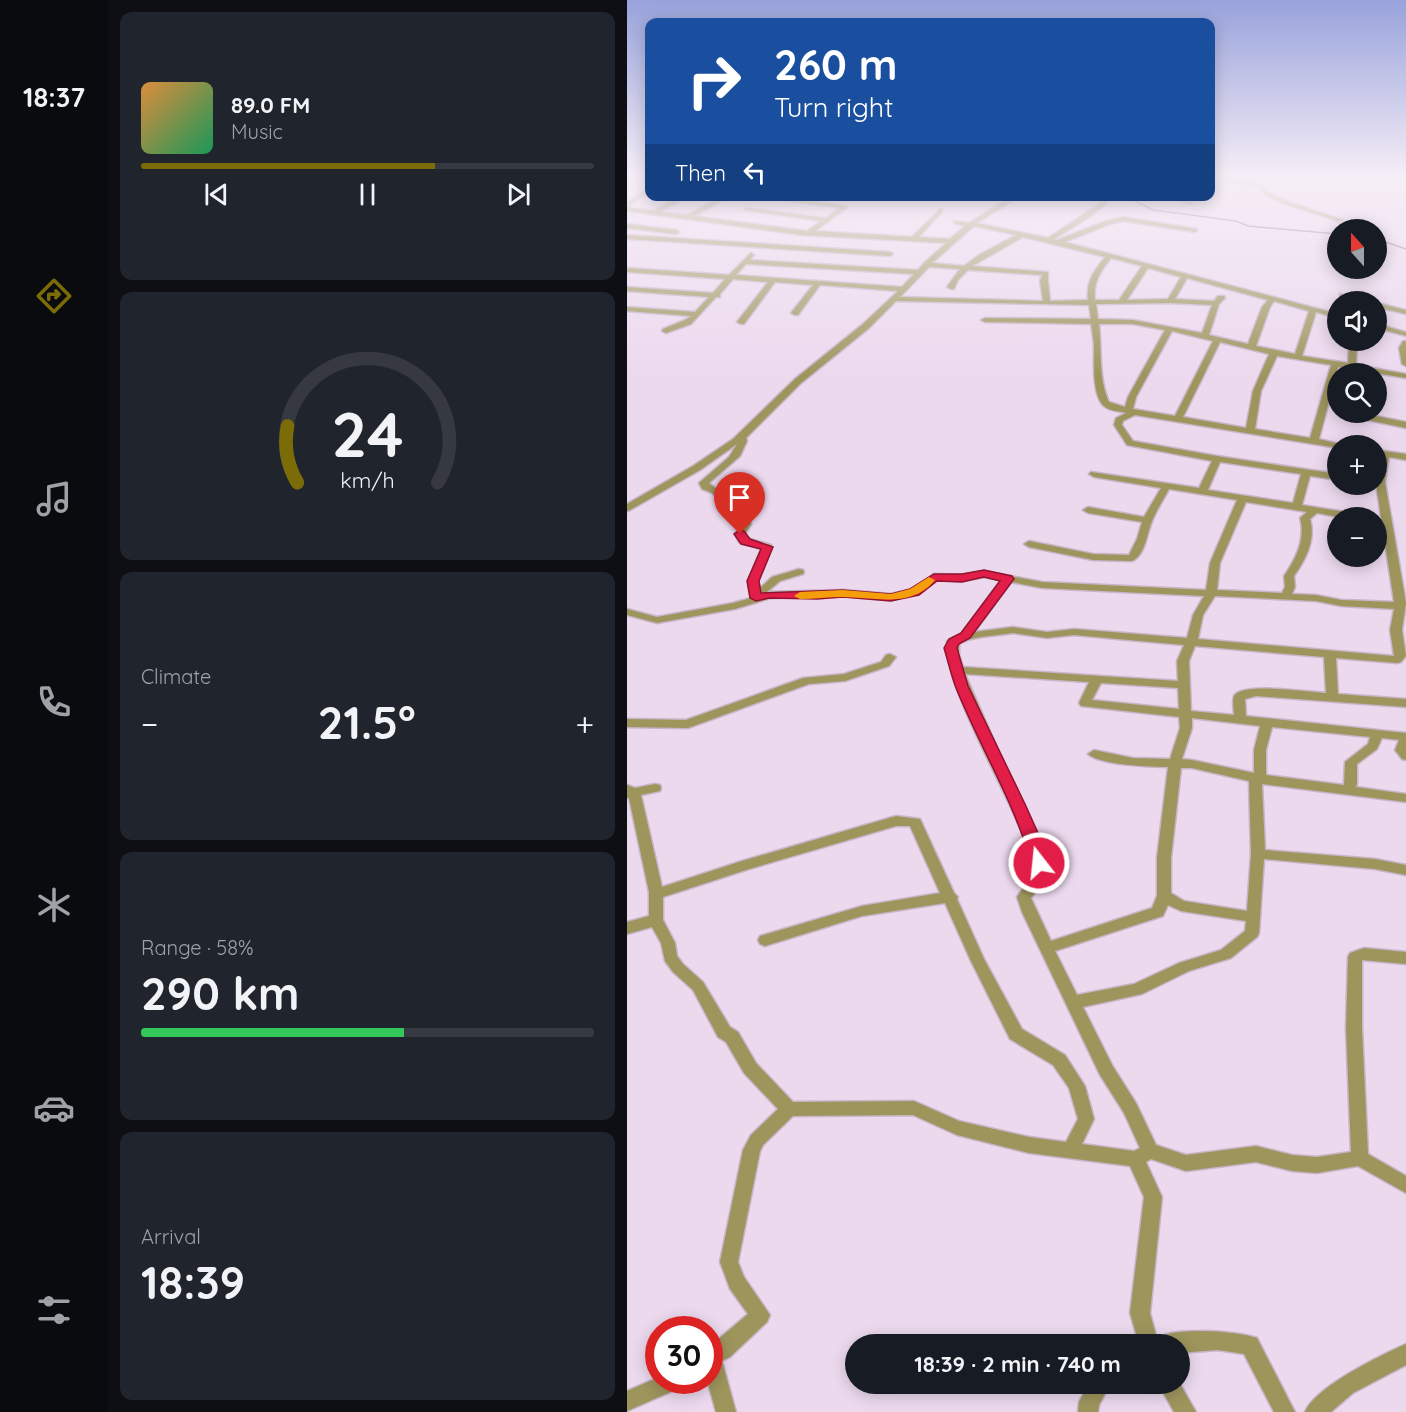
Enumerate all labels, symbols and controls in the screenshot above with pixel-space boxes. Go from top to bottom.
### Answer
text: 260 m [774,38,897,91]
icon: right [675,42,753,120]
text: 18:37 [23,80,85,114]
text: Turn right [774,90,893,124]
text: 89.0 FM [231,91,310,119]
text: Music [231,119,283,144]
icon: left [738,156,771,189]
text: Then [675,159,726,187]
icon: previous [200,178,233,211]
icon: pause [351,178,384,211]
icon: next [502,178,535,211]
north arrow [1327,219,1387,279]
map controls [1327,219,1387,567]
icon: directions [33,275,75,317]
button: sound [1327,291,1387,351]
button: search [1327,363,1387,423]
text: 24 [331,395,404,473]
button: + [1327,435,1387,495]
text: km/h [340,467,395,493]
pin [714,472,765,534]
icon: music [33,478,75,520]
icon: arrive [723,481,756,514]
button: − [1327,507,1387,567]
text: Climate [141,664,211,689]
icon: phone [33,681,75,723]
text: 21.5° [318,694,416,750]
text: − [141,703,158,744]
text: + [575,703,594,744]
position arrow [1007,831,1071,895]
icon: climate [33,884,75,926]
text: Range · 58% [141,935,254,960]
text: 290 km [141,965,300,1021]
icon: car [33,1087,75,1129]
text: Arrival [141,1224,201,1249]
text: 18:39 [141,1254,245,1310]
icon: filters [33,1289,75,1331]
speed limit sign: 30 [645,1316,723,1394]
text: 18:39 · 2 min · 740 m [914,1350,1121,1378]

